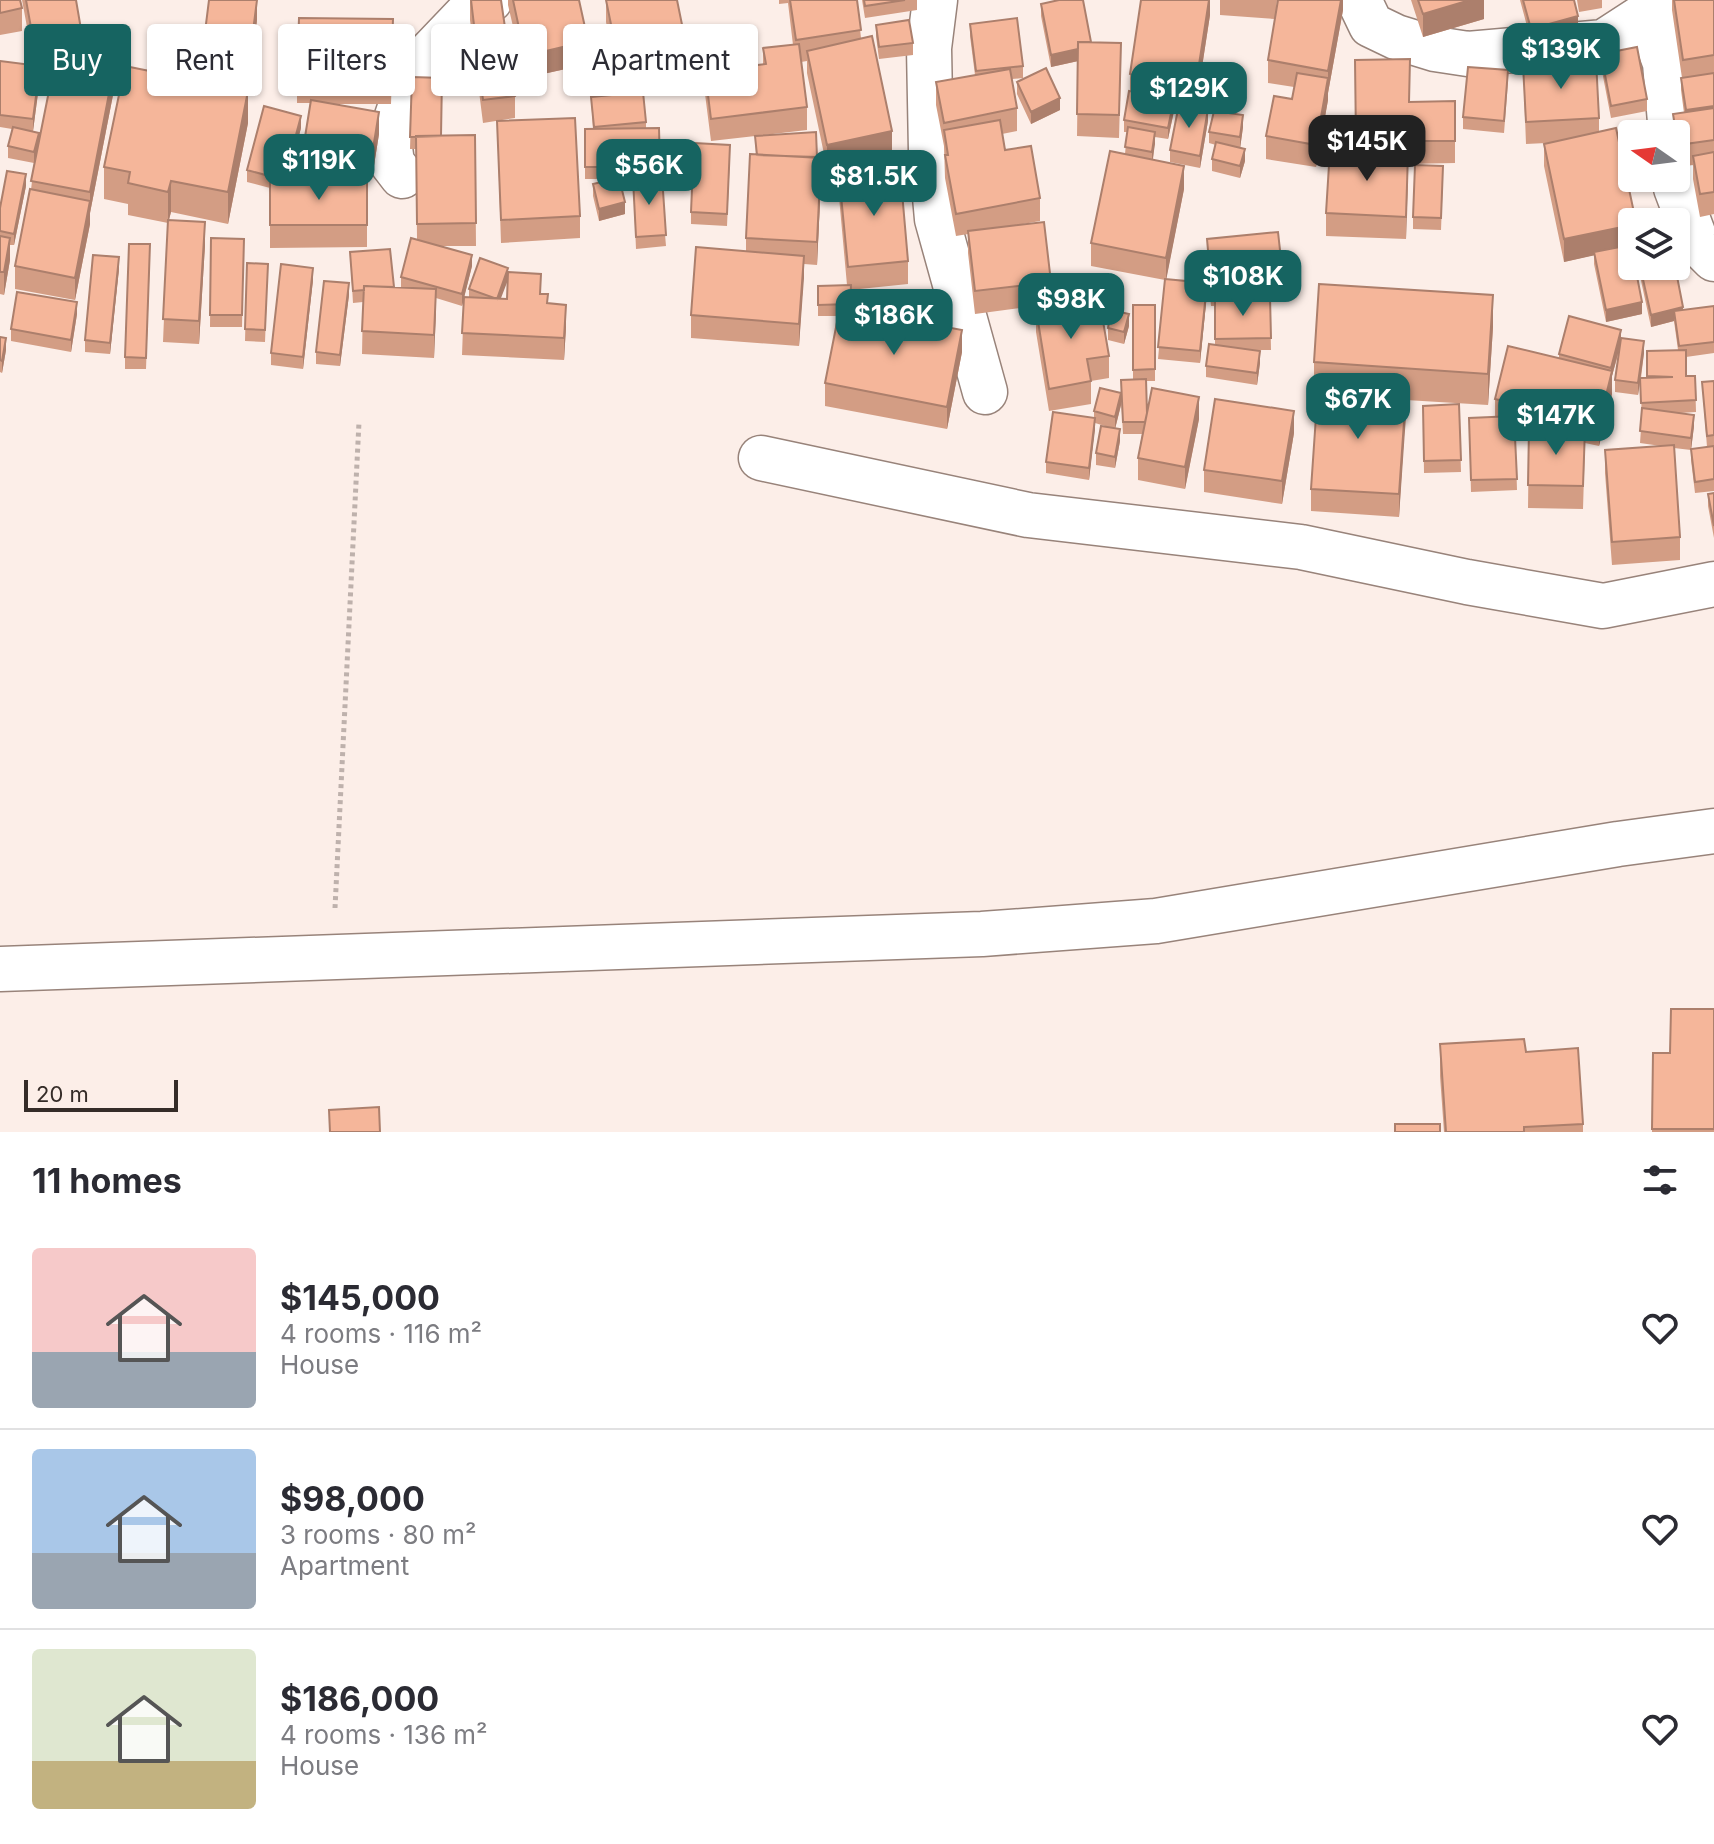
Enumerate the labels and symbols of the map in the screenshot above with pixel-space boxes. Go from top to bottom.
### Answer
pin: $139K [1505,23,1617,91]
pin: $129K [1133,62,1245,130]
pin: $145K [1311,115,1423,183]
north arrow [1618,120,1690,192]
pin: $119K [263,134,375,202]
pin: $56K [602,139,696,207]
pin: $81.5K [809,150,939,218]
pin: $108K [1187,250,1299,318]
pin: $98K [1024,273,1118,341]
pin: $186K [838,289,950,357]
pin: $67K [1311,373,1405,441]
pin: $147K [1500,389,1612,457]
scale bar [24,1076,178,1112]

